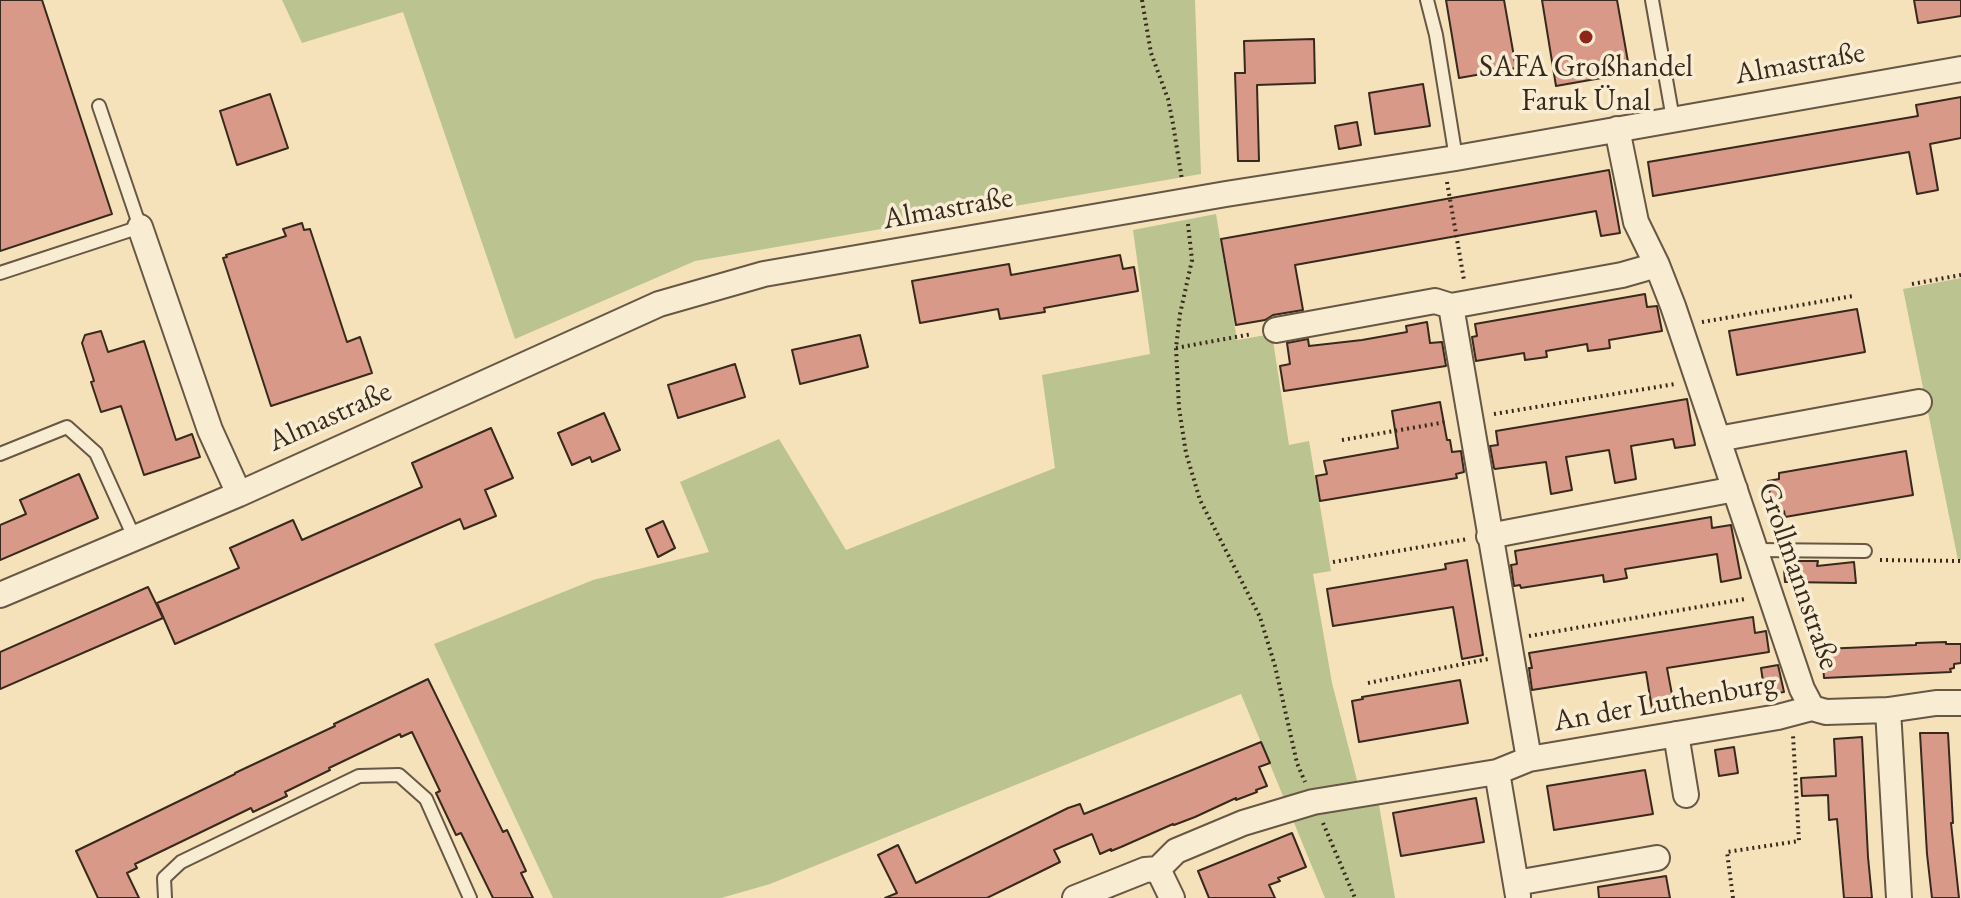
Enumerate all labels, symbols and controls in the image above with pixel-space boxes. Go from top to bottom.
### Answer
marker: SAFA Großhandel Faruk Ünal [1577,28,1595,46]
street label: Almastraße [1732,35,1868,93]
place label: SAFA Großhandel Faruk Ünal [1479,50,1693,120]
street label: Almastraße [880,180,1016,238]
street label: Almastraße [263,374,397,460]
street label: Grollmannstraße [1749,478,1847,674]
street label: An der Luthenburg [1551,666,1779,740]

